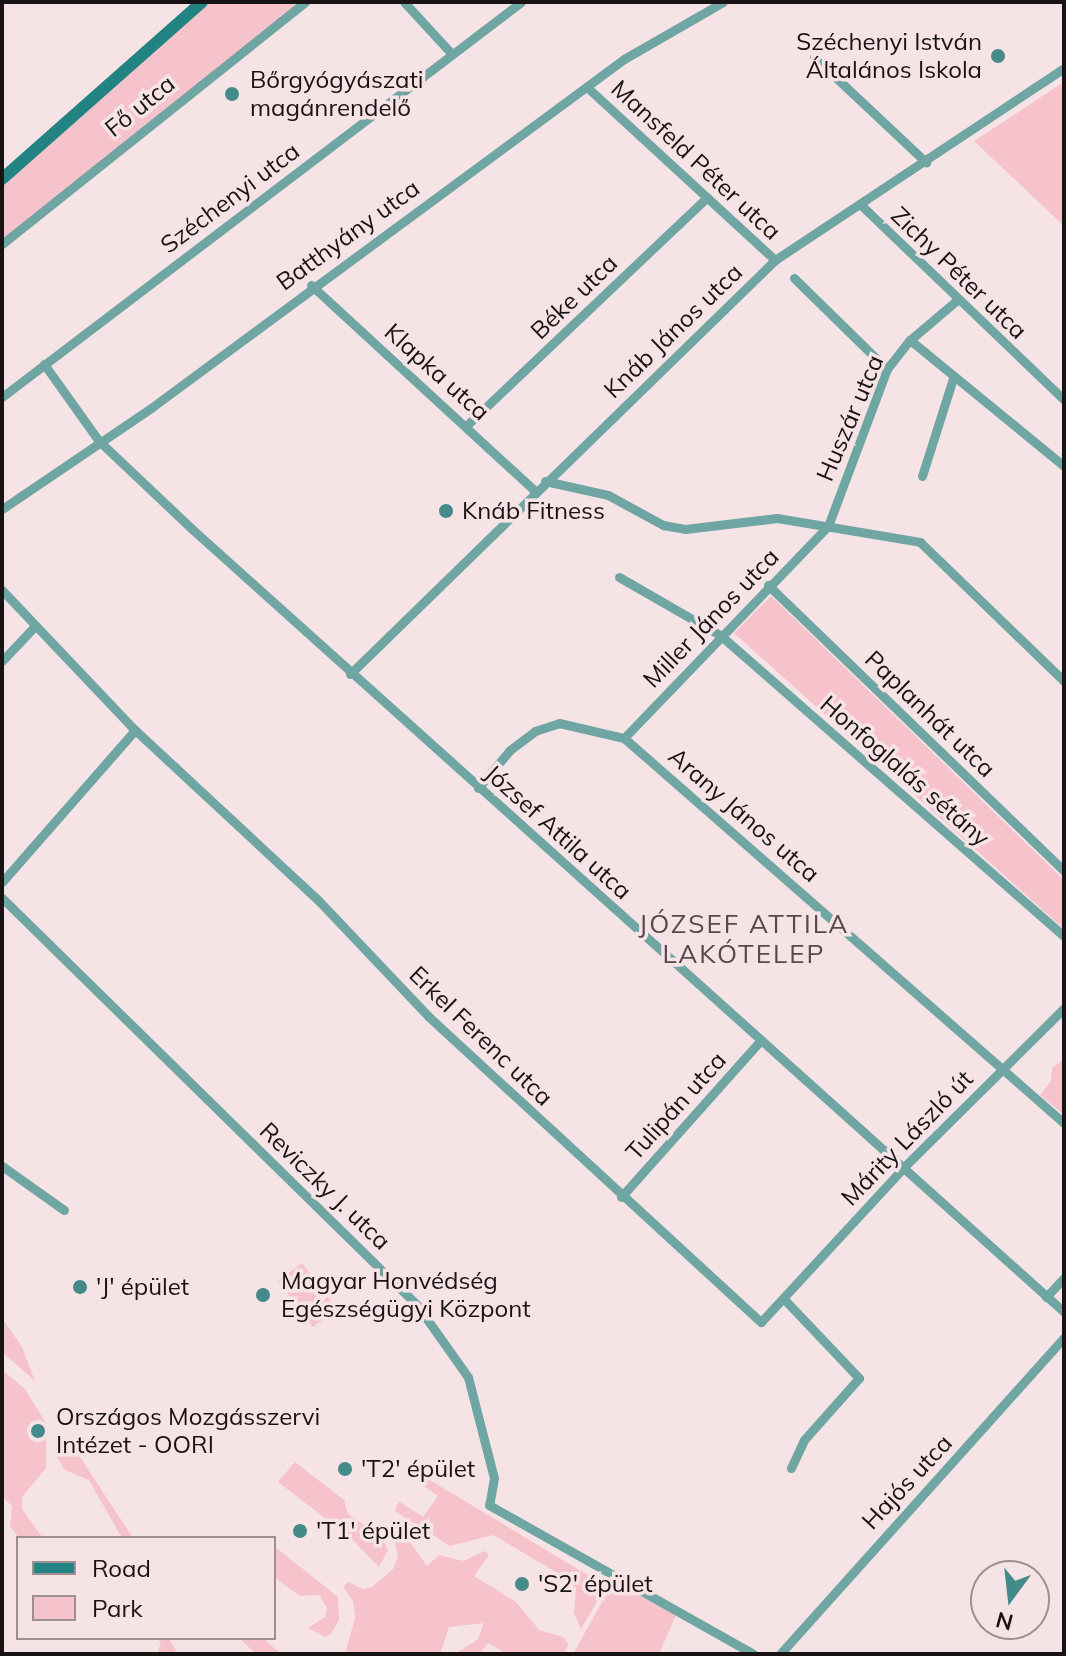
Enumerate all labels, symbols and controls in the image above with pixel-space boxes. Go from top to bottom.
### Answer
place label: Széchenyi István Általános Iskola [796,28,982,84]
marker: Széchenyi István Általános Iskola [989,47,1007,65]
place label: Bőrgyógyászati magánrendelő [250,66,424,122]
street label: Fő utca [99,69,181,143]
street label: Mansfeld Péter utca [605,74,787,246]
marker: Bőrgyógyászati magánrendelő [221,83,243,105]
street label: Széchenyi utca [155,136,305,260]
street label: Batthyány utca [271,174,425,296]
street label: Zichy Péter utca [885,201,1033,345]
street label: Béke utca [525,249,623,345]
street label: Knáb János utca [598,258,748,404]
street label: Klapka utca [379,317,495,427]
street label: Huszár utca [811,351,889,485]
place label: Knáb Fitness [462,497,605,525]
marker: Knáb Fitness [437,502,455,520]
street label: Miller János utca [637,542,785,694]
street label: Paplanhát utca [859,645,1001,783]
street label: Honfoglalás sétány [814,690,996,852]
street label: Arany János utca [663,742,825,888]
street label: József Attila utca [479,759,637,905]
district label: JÓZSEF ATTILA LAKÓTELEP [639,908,849,970]
street label: Erkel Ferenc utca [403,960,559,1112]
street label: Tulipán utca [620,1046,732,1166]
street label: Márity László út [835,1064,979,1212]
street label: Reviczky J. utca [254,1116,396,1256]
place label: Magyar Honvédség Egészségügyi Központ [281,1267,531,1323]
place label: 'J' épület [96,1273,189,1301]
marker: 'J' épület [71,1278,89,1296]
marker: Magyar Honvédség Egészségügyi Központ [252,1284,274,1306]
place label: Országos Mozgásszervi Intézet - OORI [56,1403,320,1459]
marker: Országos Mozgásszervi Intézet - OORI [27,1420,49,1442]
street label: Hajós utca [856,1429,958,1535]
place label: 'T2' épület [361,1455,475,1483]
marker: 'T2' épület [336,1460,354,1478]
place label: 'T1' épület [316,1517,430,1545]
marker: 'T1' épület [291,1522,309,1540]
legend [16,1536,276,1640]
text: Road [92,1553,151,1583]
north arrow [970,1560,1050,1640]
place label: 'S2' épület [538,1570,653,1598]
marker: 'S2' épület [513,1575,531,1593]
text: Park [92,1593,143,1623]
text: N [993,1606,1016,1637]

